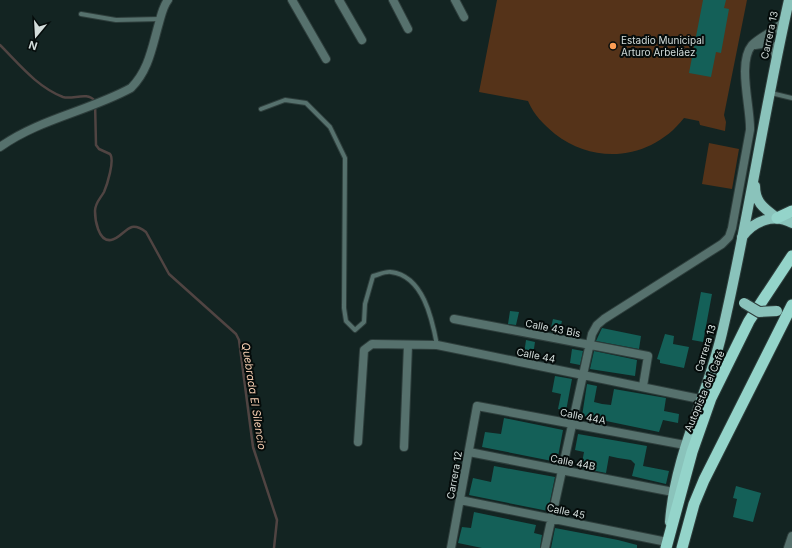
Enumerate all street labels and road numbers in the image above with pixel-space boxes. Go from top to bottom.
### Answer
street label: Carrera 13 [758,10,780,60]
street label: Calle 43 Bis [524,317,582,339]
street label: Carrera 13 [692,323,718,373]
street label: Calle 44 [516,345,556,365]
street label: Autopista del Café [681,349,727,433]
street label: Calle 44A [559,406,607,426]
street label: Carrera 12 [444,450,464,500]
street label: Calle 44B [549,452,597,472]
street label: Calle 45 [546,501,586,521]

